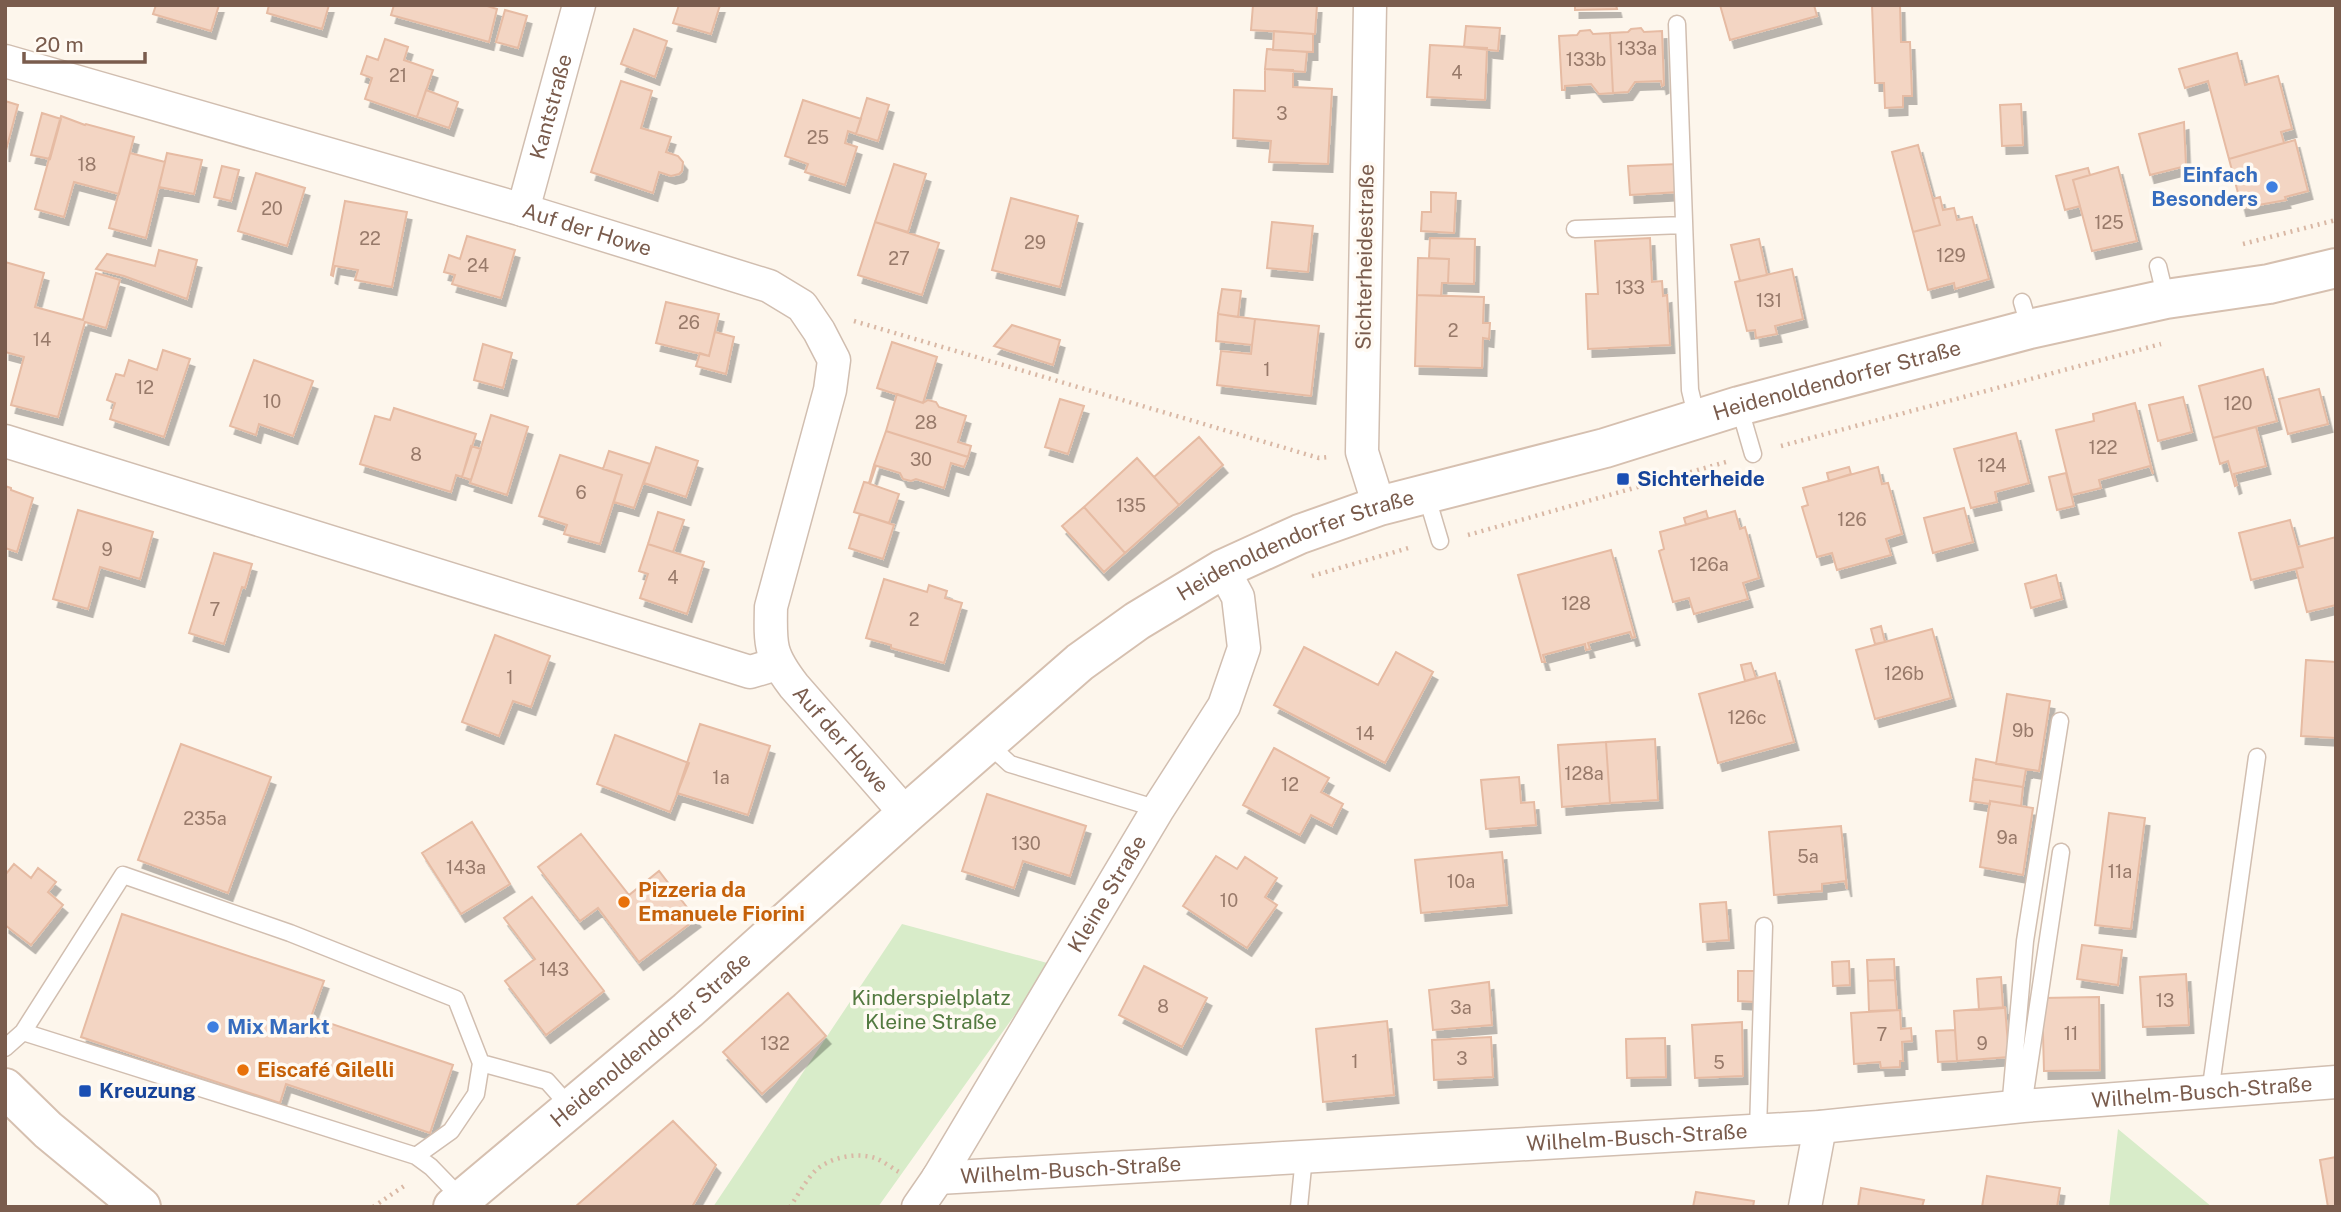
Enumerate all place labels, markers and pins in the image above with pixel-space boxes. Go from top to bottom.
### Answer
place label: Einfach Besonders [2151,162,2258,211]
marker: Einfach Besonders [2264,179,2280,195]
place label: Sichterheide [1637,466,1765,491]
marker: Sichterheide [1615,471,1631,487]
place label: Pizzeria da Emanuele Fiorini [638,877,805,926]
marker: Pizzeria da Emanuele Fiorini [616,894,632,910]
place label: Mix Markt [227,1014,330,1039]
marker: Mix Markt [205,1019,221,1035]
place label: Eiscafé Gilelli [257,1057,394,1082]
marker: Eiscafé Gilelli [235,1062,251,1078]
place label: Kreuzung [99,1078,196,1103]
marker: Kreuzung [77,1083,93,1099]

